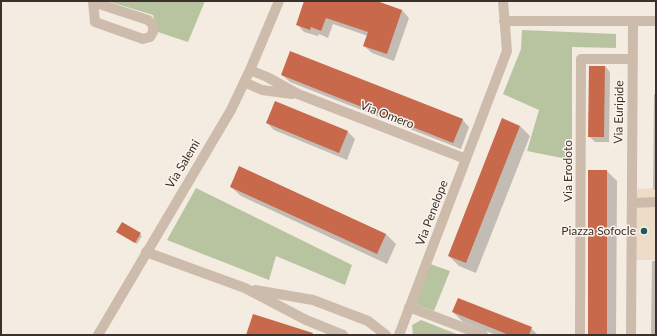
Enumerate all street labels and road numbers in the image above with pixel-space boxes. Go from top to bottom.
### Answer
street label: Via Euripide [611,80,627,144]
street label: Via Omero [358,98,416,132]
street label: Via Salemi [163,137,203,191]
street label: Via Erodoto [561,140,575,202]
street label: Via Penelope [413,178,451,248]

